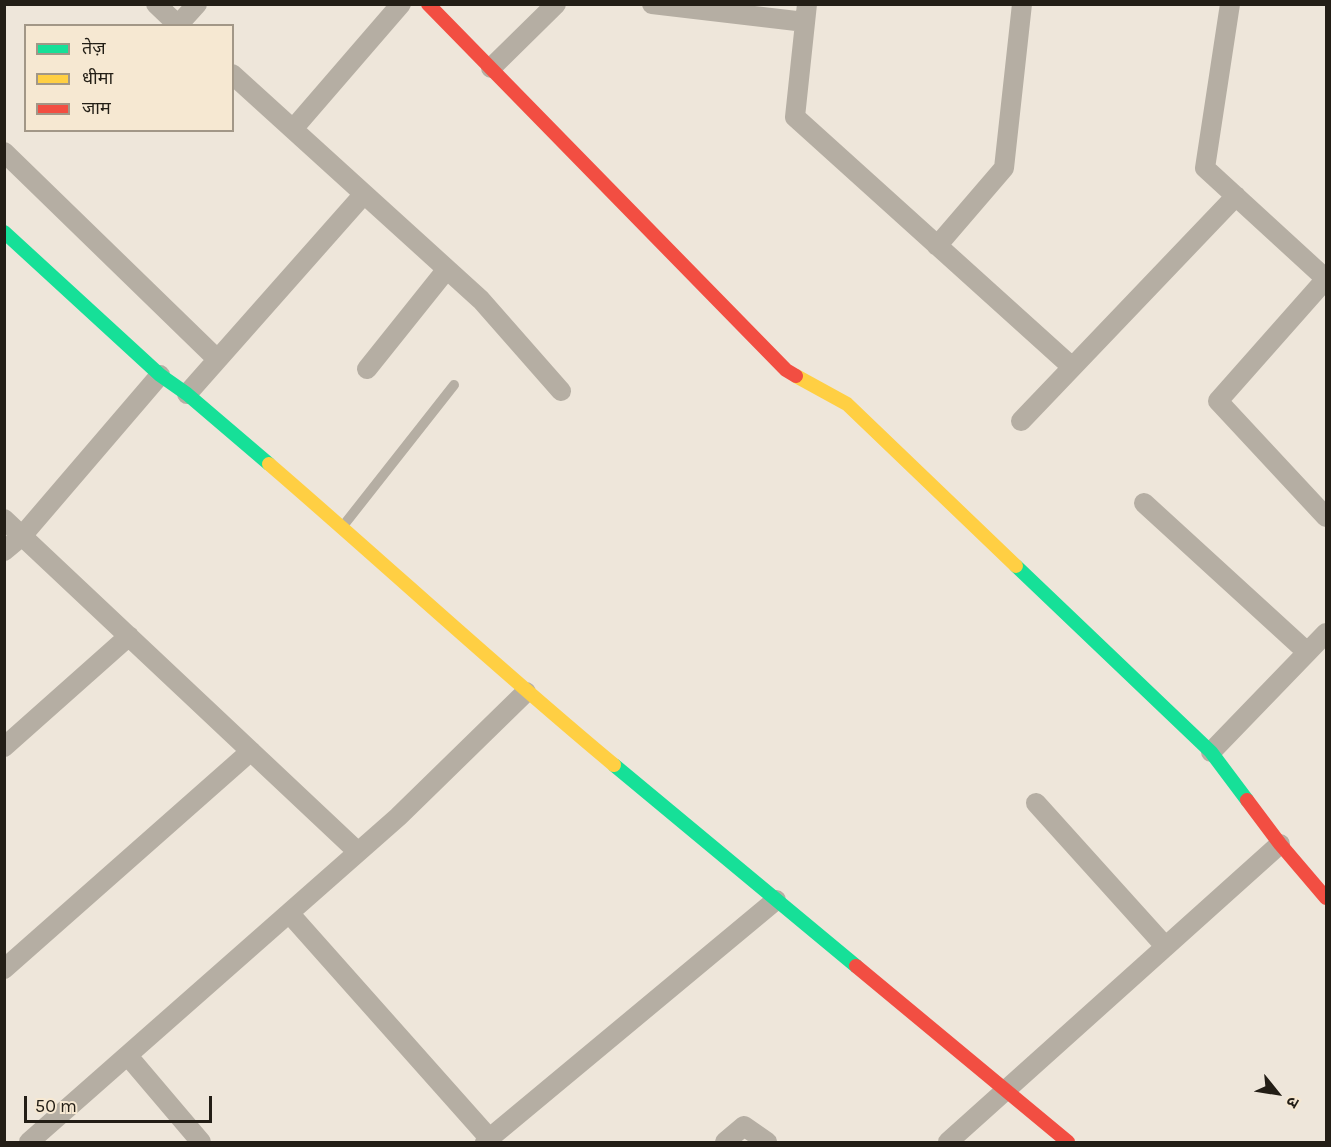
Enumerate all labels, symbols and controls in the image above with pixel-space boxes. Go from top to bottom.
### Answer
legend [24,24,234,132]
text: तेज़ [82,37,106,59]
text: धीमा [82,67,113,89]
text: जाम [82,97,111,119]
north arrow [1247,1063,1307,1123]
scale bar [27,1084,214,1122]
text: उ [1282,1093,1304,1111]
text: 50 m [35,1095,77,1117]

